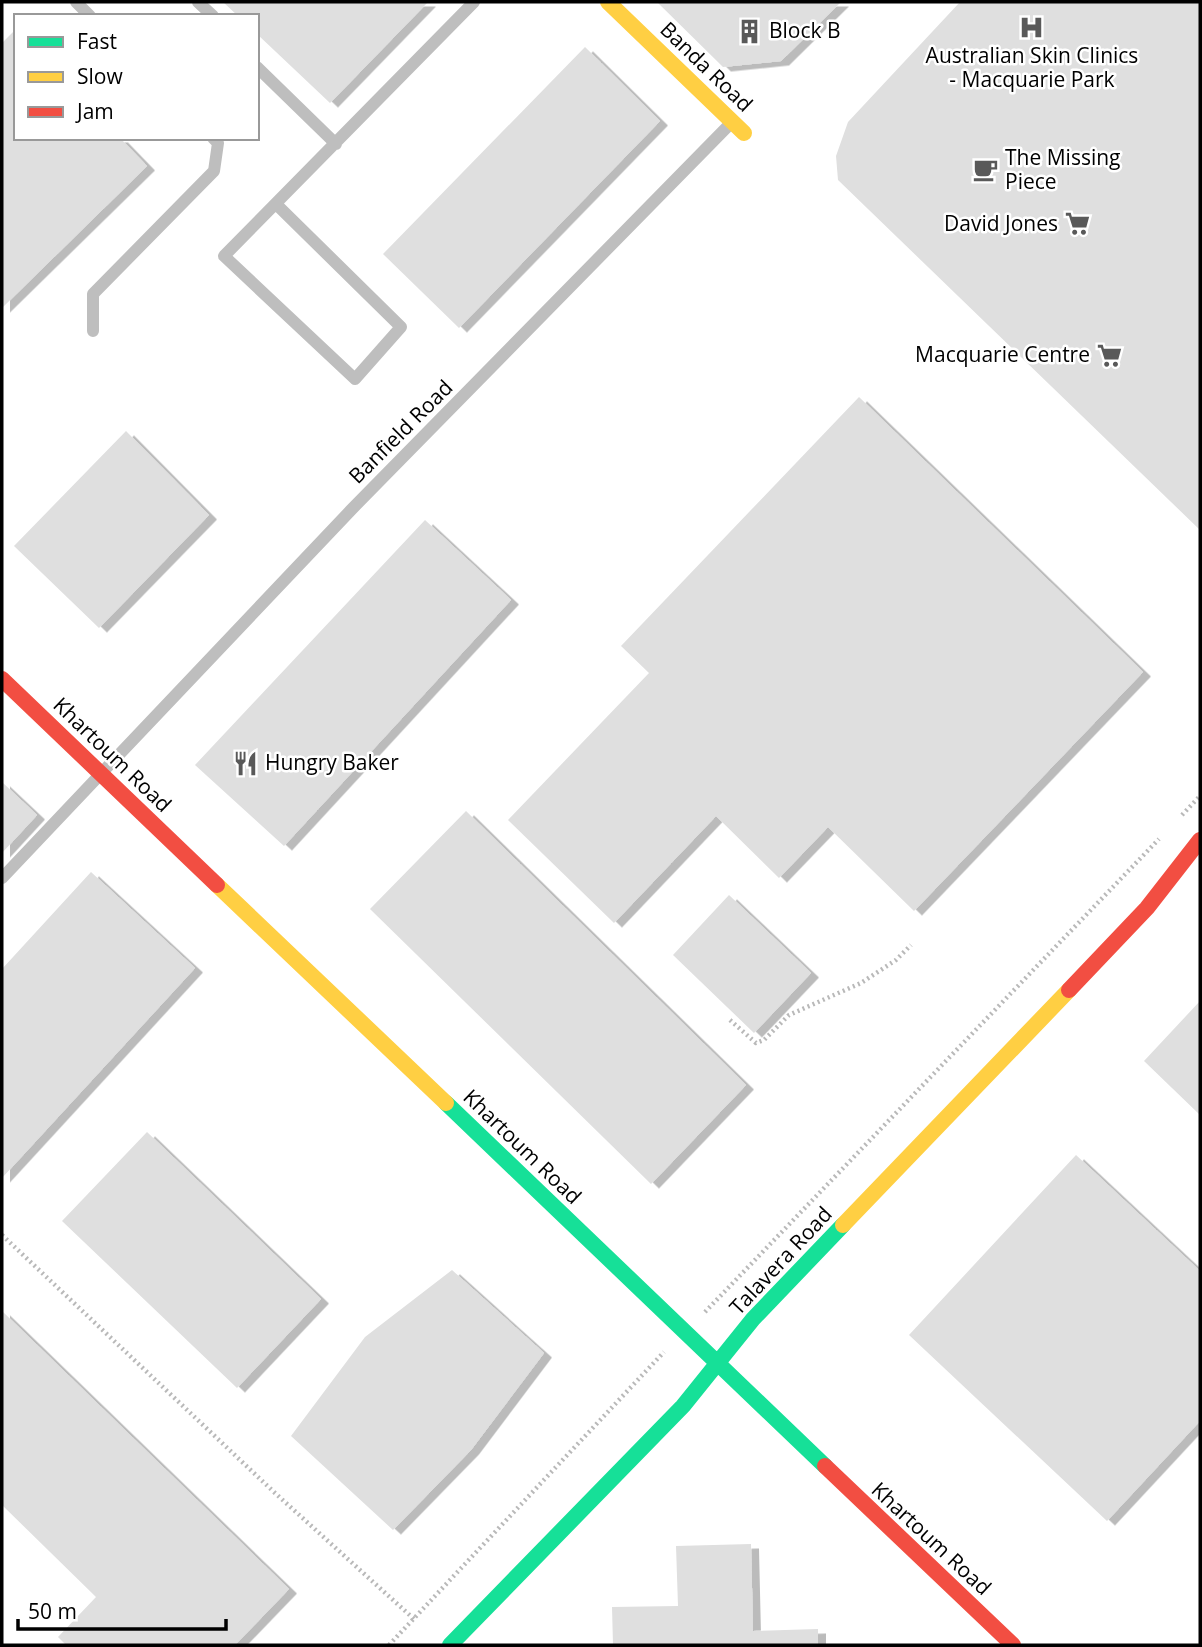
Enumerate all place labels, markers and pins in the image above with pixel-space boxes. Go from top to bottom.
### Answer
hospital icon: Australian Skin Clinics - Macquarie Park [1018,13,1046,41]
place label: Block B [769,16,841,44]
building icon: Block B [735,17,763,45]
place label: Australian Skin Clinics - Macquarie Park [926,41,1138,93]
place label: The Missing Piece [1005,143,1120,195]
cafe icon: The Missing Piece [971,156,999,184]
place label: David Jones [944,209,1058,237]
supermarket icon: David Jones [1064,210,1092,238]
place label: Macquarie Centre [915,340,1090,368]
supermarket icon: Macquarie Centre [1096,341,1124,369]
place label: Hungry Baker [265,748,399,776]
restaurant icon: Hungry Baker [231,749,259,777]

